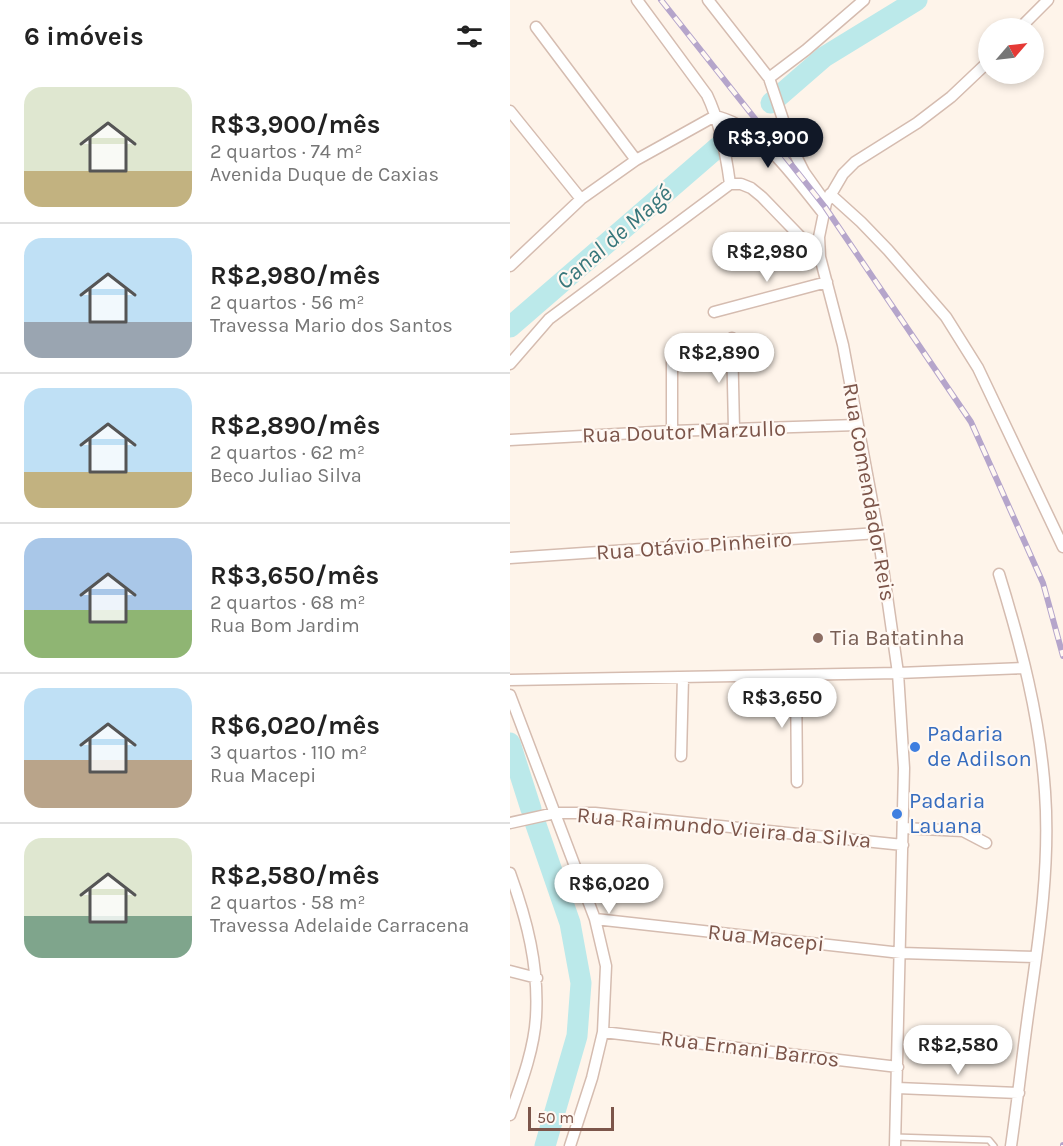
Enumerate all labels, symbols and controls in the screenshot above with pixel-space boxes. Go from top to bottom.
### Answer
north arrow [978,18,1044,84]
map controls [978,18,1044,84]
icon: filters [453,20,486,53]
text: 6 imóveis [24,21,144,52]
text: R$3,900/mês [210,109,381,140]
icon: home [72,111,144,183]
pin: R$3,900 [713,118,823,169]
text: R$3,900 [727,126,809,149]
text: 2 quartos · 74 m² [210,140,362,163]
text: Avenida Duque de Caxias [210,163,439,186]
water label: Canal de Magé [550,179,678,295]
pin: R$2,980 [712,232,822,283]
text: R$2,980 [726,240,808,263]
text: R$2,980/mês [210,260,381,291]
icon: home [72,262,144,334]
text: 2 quartos · 56 m² [210,291,365,314]
text: Travessa Mario dos Santos [210,314,453,337]
pin: R$2,890 [664,333,774,384]
text: R$2,890 [678,341,760,364]
street label: Rua Comendador Reis [837,381,901,603]
text: R$2,890/mês [210,410,381,441]
icon: home [72,412,144,484]
street label: Rua Doutor Marzullo [581,415,787,449]
text: 2 quartos · 62 m² [210,441,365,464]
text: Beco Juliao Silva [210,464,362,487]
street label: Rua Otávio Pinheiro [595,526,793,566]
text: R$3,650/mês [210,560,379,591]
icon: home [72,562,144,634]
text: 2 quartos · 68 m² [210,591,366,614]
text: Rua Bom Jardim [210,614,360,637]
place label: Tia Batatinha [830,625,965,651]
marker: Tia Batatinha [811,631,825,645]
pin: R$3,650 [727,678,837,729]
text: R$3,650 [742,686,822,709]
text: R$6,020/mês [210,710,380,741]
icon: home [72,712,144,784]
place label: Padaria de Adilson [927,721,1032,772]
marker: Padaria de Adilson [908,740,922,754]
text: 3 quartos · 110 m² [210,741,367,764]
text: Rua Macepi [210,764,316,787]
place label: Padaria Lauana [909,788,985,839]
street label: Rua Raimundo Vieira da Silva [576,802,872,854]
marker: Padaria Lauana [890,807,904,821]
text: R$2,580/mês [210,860,380,891]
icon: home [72,862,144,934]
pin: R$6,020 [554,864,664,915]
text: R$6,020 [568,872,650,895]
text: 2 quartos · 58 m² [210,891,365,914]
text: Travessa Adelaide Carracena [210,914,469,937]
street label: Rua Macepi [706,919,826,957]
street label: Rua Ernani Barros [659,1025,841,1073]
pin: R$2,580 [903,1025,1013,1076]
text: R$2,580 [917,1033,999,1056]
scale bar [528,1104,614,1132]
text: 50 m [537,1108,574,1127]

